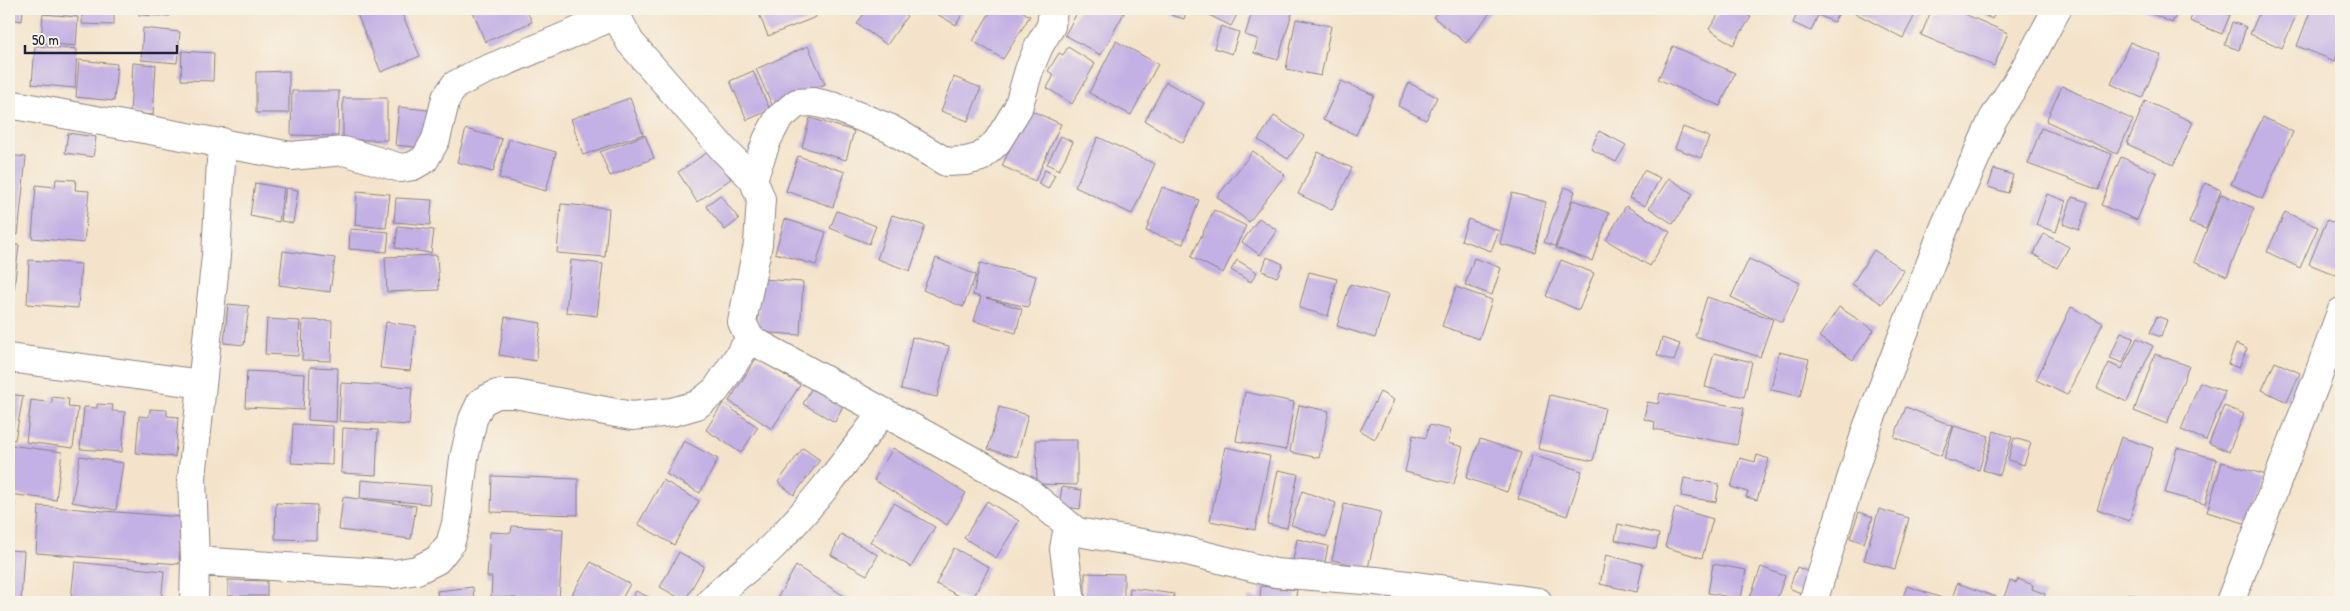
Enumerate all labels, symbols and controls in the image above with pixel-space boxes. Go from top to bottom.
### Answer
scale bar [25,22,178,54]
text: 50 m [32,29,59,50]

